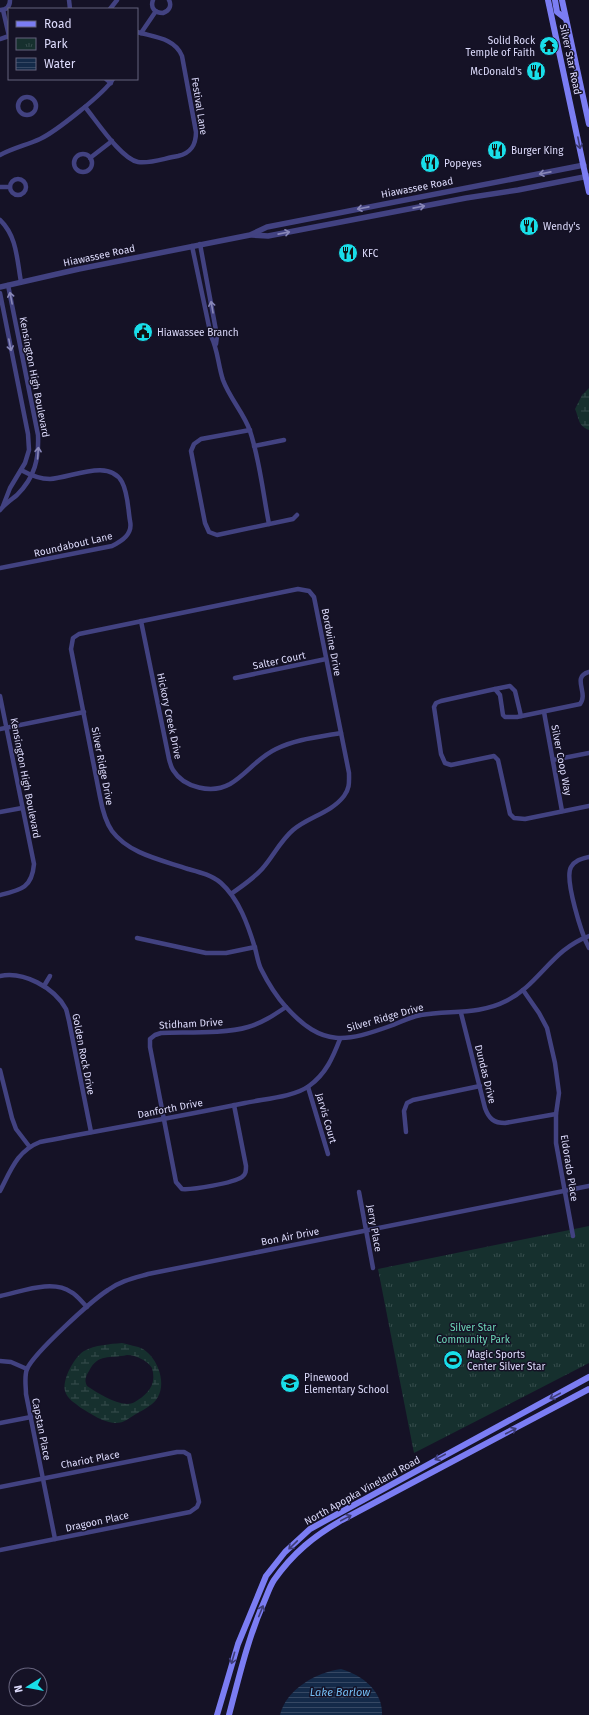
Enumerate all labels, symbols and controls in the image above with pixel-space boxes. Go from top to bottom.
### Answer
legend [8,8,138,80]
text: Road [44,17,72,31]
street label: Silver Star Road [557,23,583,96]
place label: Solid Rock Temple of Faith [466,35,536,59]
temple icon: Solid Rock Temple of Faith [538,35,560,57]
text: Park [44,37,68,51]
text: Water [44,57,76,71]
restaurant icon: McDonald's [525,60,547,82]
place label: McDonald's [470,66,522,78]
street label: Festival Lane [189,76,210,136]
one-way arrow [575,136,583,149]
restaurant icon: Burger King [486,139,508,161]
place label: Burger King [511,145,564,157]
restaurant icon: Popeyes [419,152,441,174]
place label: Popeyes [444,158,482,170]
one-way arrow [539,169,552,177]
street label: Hiawassee Road [380,175,454,201]
one-way arrow [412,202,425,210]
one-way arrow [356,204,369,212]
restaurant icon: Wendy's [518,215,540,237]
place label: Wendy's [543,221,580,233]
one-way arrow [277,229,290,237]
street label: Hiawassee Road [62,242,136,269]
restaurant icon: KFC [337,242,359,264]
place label: KFC [362,248,379,260]
one-way arrow [7,292,15,305]
one-way arrow [207,301,215,314]
street label: Kensington High Boulevard [16,316,52,438]
public building icon: Hiawassee Branch [132,321,154,343]
place label: Hiawassee Branch [157,327,239,339]
one-way arrow [7,338,15,351]
one-way arrow [34,447,41,460]
street label: Roundabout Lane [33,530,114,560]
street label: Bordwine Drive [319,607,343,677]
street label: Salter Court [252,649,307,672]
street label: Hickory Creek Drive [154,672,184,760]
street label: Kensington High Boulevard [7,717,43,839]
street label: Silver Coop Way [548,724,574,797]
street label: Silver Ridge Drive [89,726,115,806]
street label: Silver Ridge Drive [345,1001,425,1035]
street label: Golden Rock Drive [69,1012,97,1096]
street label: Stidham Drive [159,1016,223,1032]
street label: Dundas Drive [472,1044,498,1105]
street label: Jarvis Court [313,1092,339,1145]
street label: Danforth Drive [137,1097,204,1121]
street label: Eldorado Place [558,1134,580,1202]
street label: Jerry Place [364,1204,384,1253]
street label: Bon Air Drive [260,1225,320,1248]
park label: Silver Star Community Park [436,1322,511,1346]
sports icon: Magic Sports Center Silver Star [442,1349,464,1371]
place label: Magic Sports Center Silver Star [467,1349,545,1373]
school or university icon: Pinewood Elementary School [279,1372,301,1394]
place label: Pinewood Elementary School [304,1372,389,1396]
one-way arrow [549,1392,561,1400]
street label: Capstan Place [29,1397,53,1461]
one-way arrow [504,1426,516,1434]
street label: Chariot Place [60,1448,121,1472]
street label: North Apopka Vineland Road [302,1454,423,1528]
one-way arrow [434,1454,446,1462]
street label: Dragoon Place [64,1509,130,1535]
one-way arrow [340,1513,352,1521]
one-way arrow [288,1540,298,1550]
one-way arrow [257,1605,265,1617]
one-way arrow [229,1652,237,1665]
north arrow [8,1667,48,1707]
text: N [12,1684,26,1694]
water label: Lake Barlow [310,1686,371,1699]

